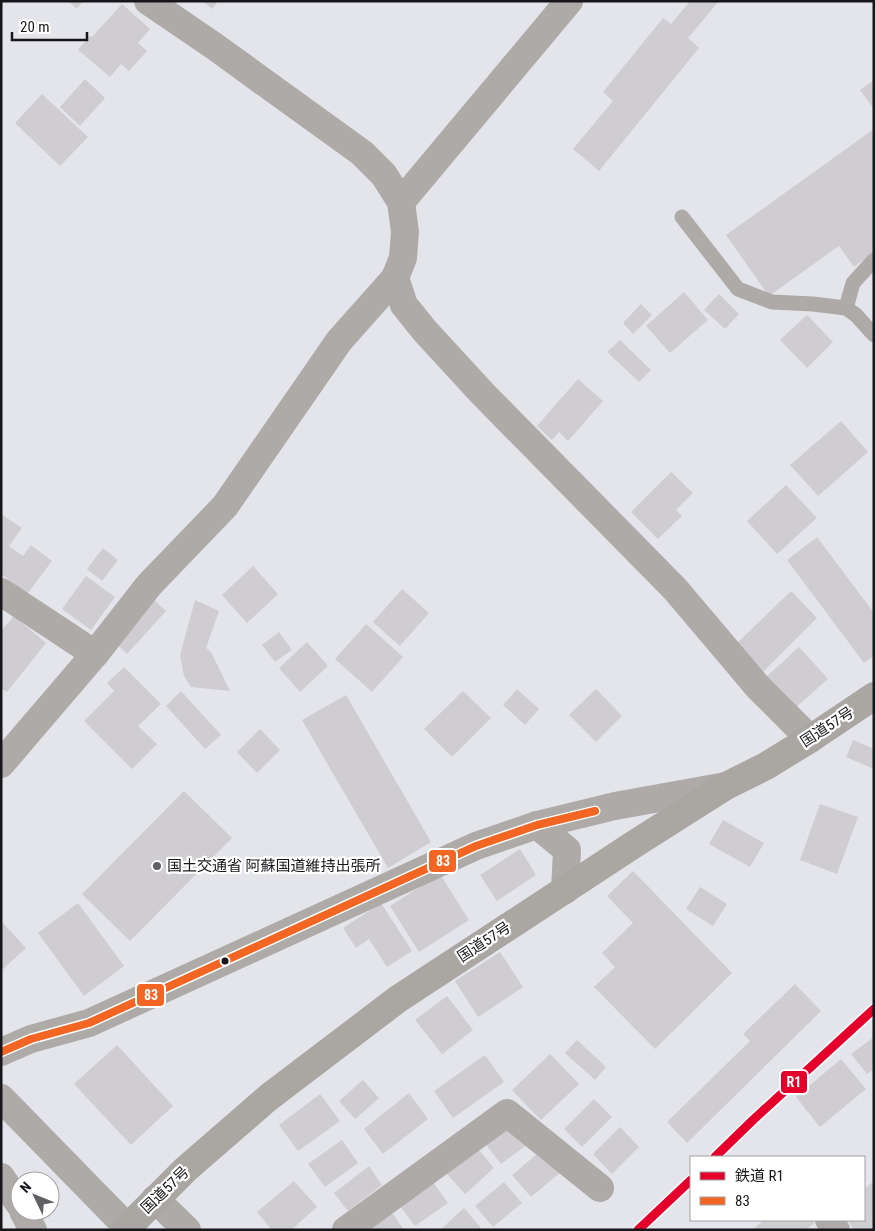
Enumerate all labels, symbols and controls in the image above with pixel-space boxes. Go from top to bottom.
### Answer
scale bar [12,10,88,42]
text: 20 m [20,18,50,36]
street label: 国道57号 [797,703,857,751]
line badge: 83 [428,849,457,873]
text: 83 [436,853,450,869]
place label: 国土交通省 阿蘇国道維持出張所 [167,857,380,875]
marker: 国土交通省 阿蘇国道維持出張所 [151,860,163,872]
street label: 国道57号 [454,918,514,966]
unlabelled marker [220,956,230,966]
line badge: 83 [136,983,165,1007]
text: 83 [144,987,158,1003]
line badge: R1 [780,1070,808,1094]
text: R1 [787,1074,801,1090]
legend [690,1156,865,1221]
street label: 国道57号 [137,1163,193,1217]
text: 鉄道 R1 [735,1167,784,1185]
north arrow [10,1171,60,1221]
text: N [17,1179,34,1196]
text: 83 [735,1192,750,1210]

